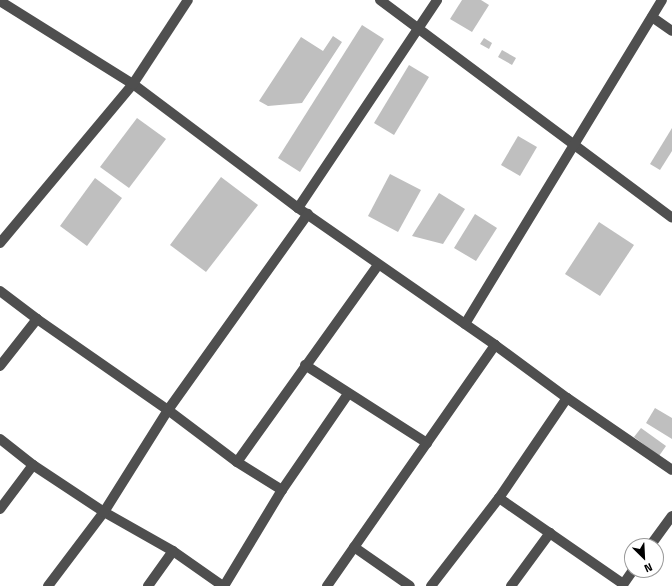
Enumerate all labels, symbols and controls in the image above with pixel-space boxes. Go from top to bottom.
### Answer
north arrow [624,538,664,578]
text: N [642,559,655,577]

